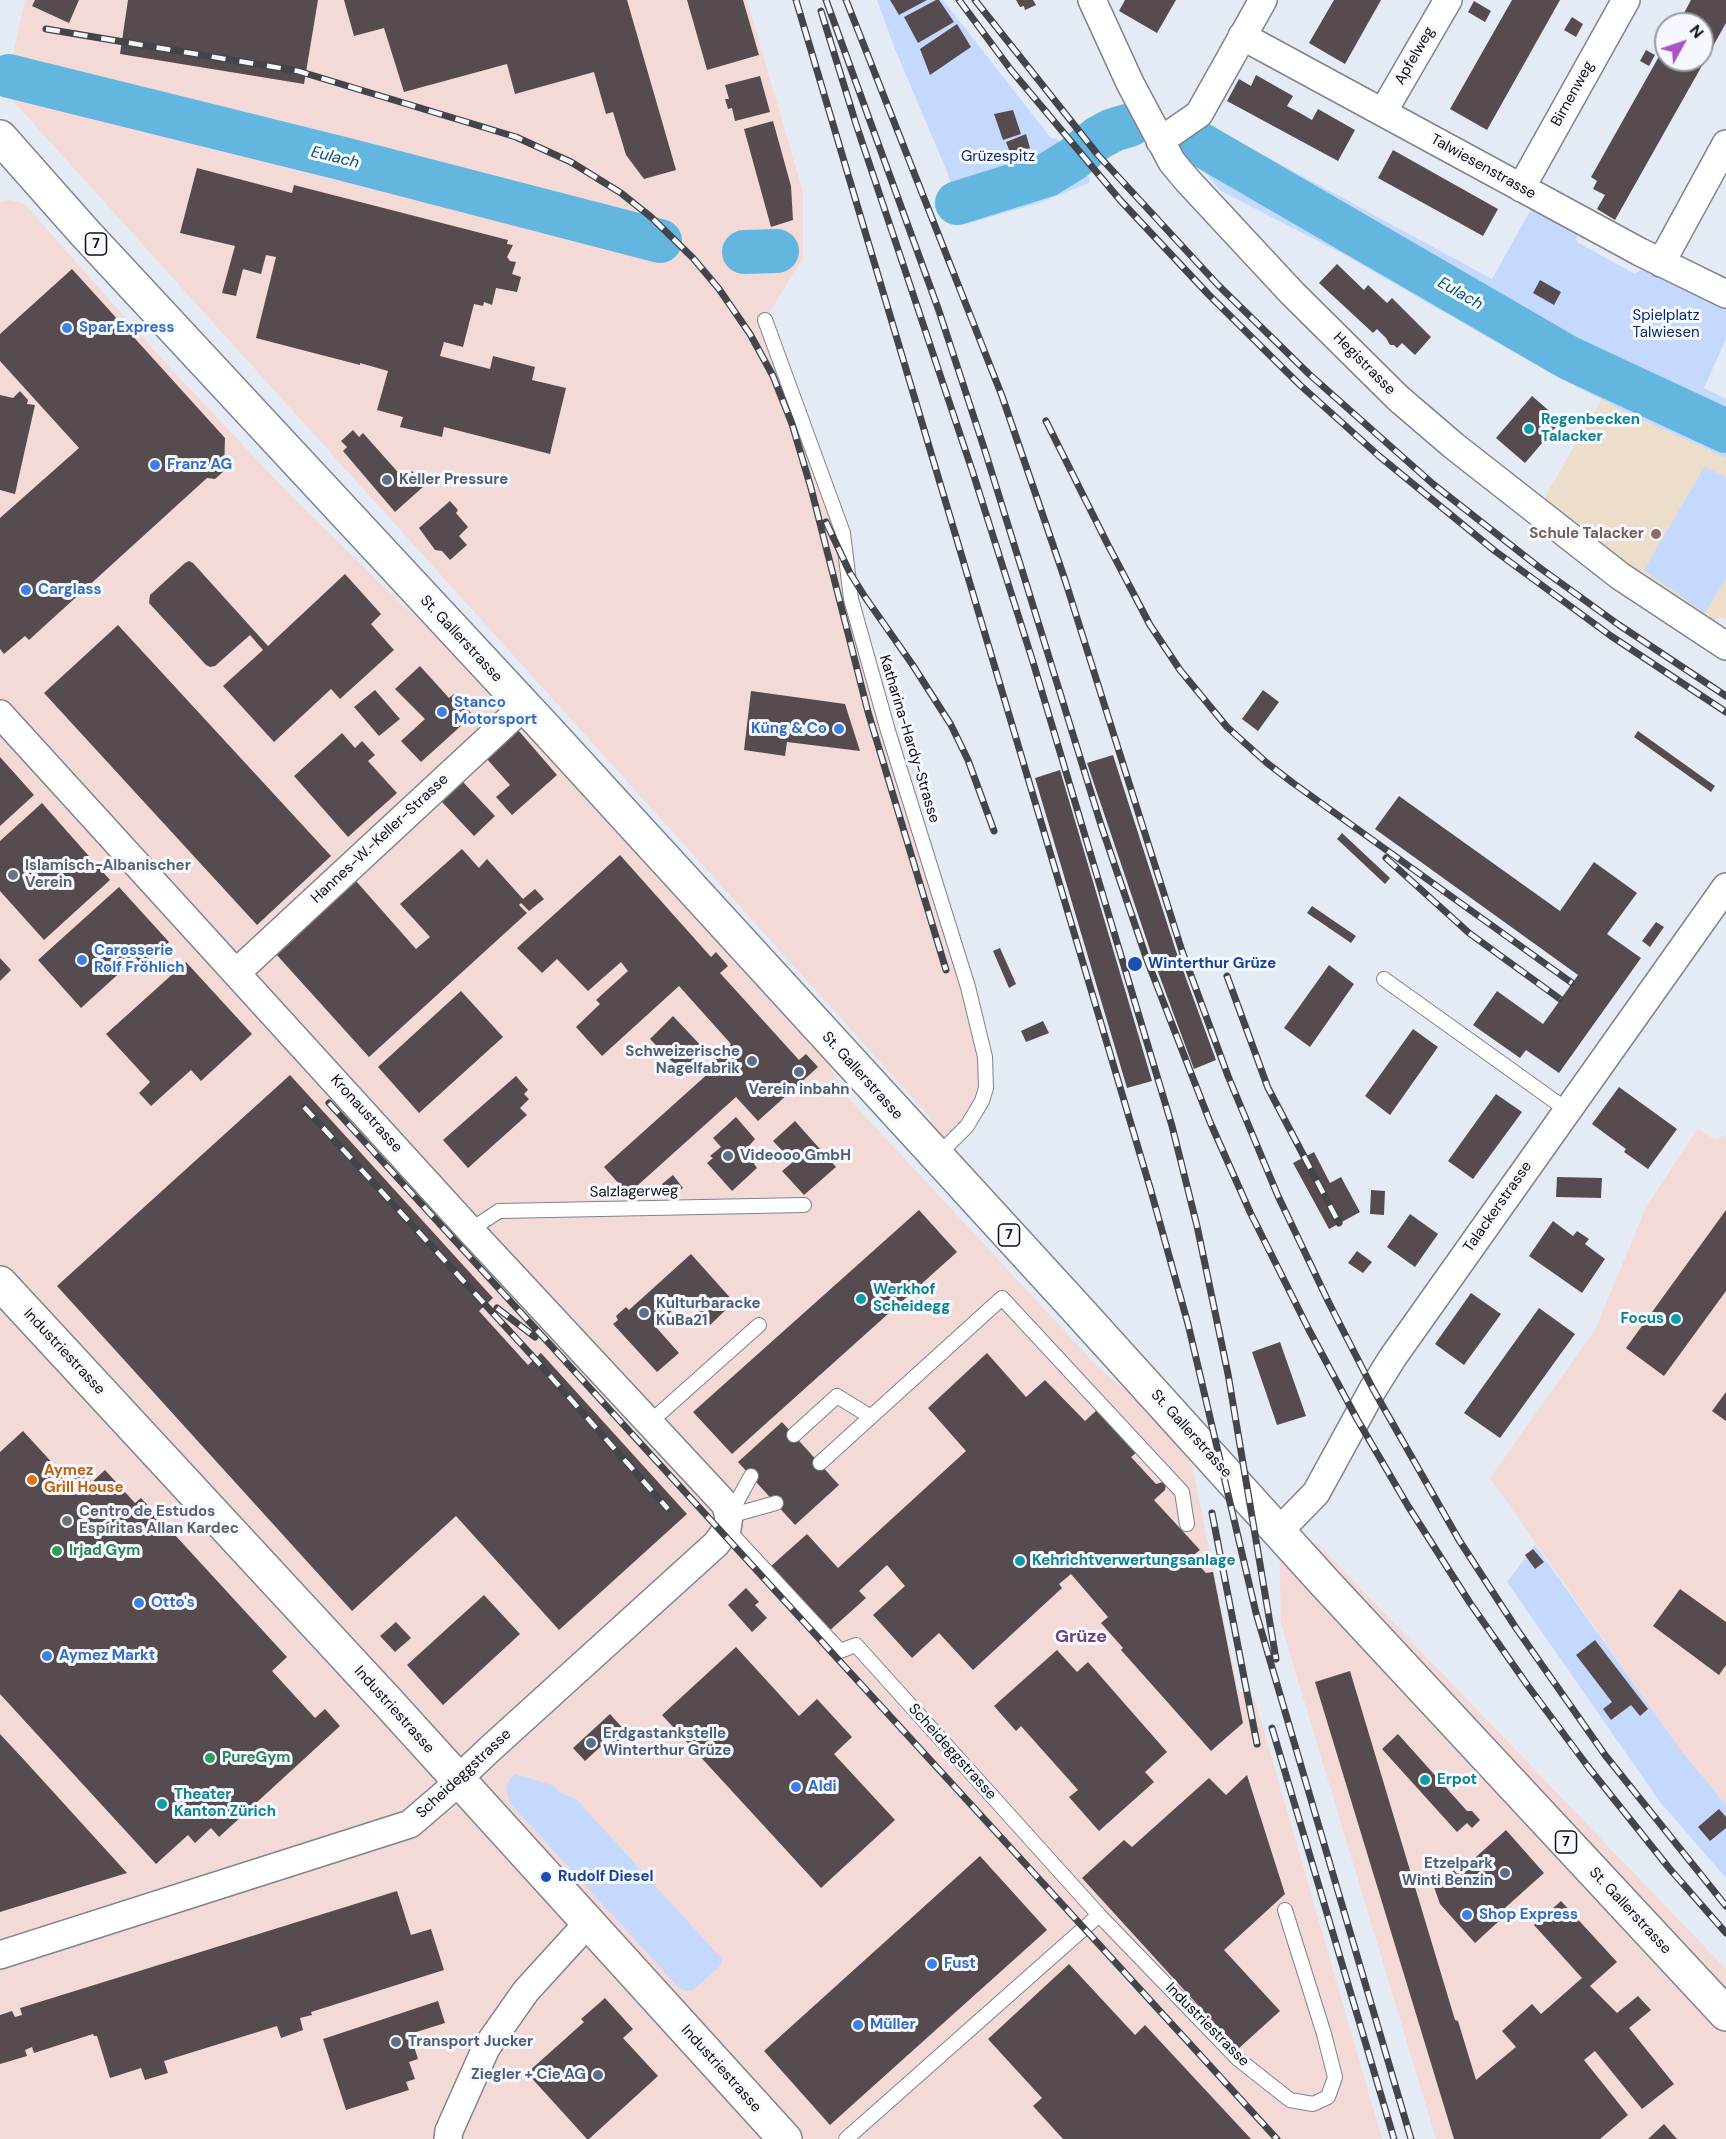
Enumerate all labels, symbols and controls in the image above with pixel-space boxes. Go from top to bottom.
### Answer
north arrow [1654,12,1714,72]
text: N [1685,20,1708,43]
street label: Apfelweg [1391,24,1439,88]
street label: Birnenweg [1548,58,1598,130]
street label: Talwiesenstrasse [1427,131,1539,203]
water label: Eulach [309,143,361,173]
park label: Grüzespitz [961,148,1035,166]
road number: 7 [86,233,106,255]
water label: Eulach [1434,274,1486,314]
park label: Spielplatz Talwiesen [1632,307,1700,342]
place label: Spar Express [79,319,174,337]
marker: Spar Express [60,321,74,335]
street label: Hegistrasse [1329,329,1399,399]
place label: Regenbecken Talacker [1541,411,1640,446]
marker: Regenbecken Talacker [1522,422,1536,436]
place label: Franz AG [167,456,232,474]
marker: Franz AG [148,458,162,472]
place label: Keller Pressure [399,471,508,489]
marker: Keller Pressure [380,473,394,487]
place label: Schule Talacker [1529,525,1644,543]
marker: Schule Talacker [1649,527,1663,541]
place label: Carglass [38,581,102,599]
marker: Carglass [19,583,33,597]
street label: St. Gallerstrasse [416,592,506,686]
street label: Katharina-Hardy-Strasse [875,653,943,825]
place label: Stanco Motorsport [454,694,537,729]
marker: Stanco Motorsport [435,705,449,719]
place label: Küng & Co [751,720,827,738]
marker: Küng & Co [832,722,846,736]
street label: Hannes-W.-Keller-Strasse [308,771,452,907]
place label: Islamisch-Albanischer Verein [25,857,191,892]
marker: Islamisch-Albanischer Verein [6,868,20,882]
place label: Carosserie Rolf Fröhlich [94,942,185,977]
marker: Carosserie Rolf Fröhlich [75,953,89,967]
marker: Winterthur Grüze [1126,955,1144,973]
place label: Winterthur Grüze [1148,955,1276,973]
street label: St. Gallerstrasse [818,1028,906,1124]
place label: Schweizerische Nagelfabrik [625,1043,740,1078]
marker: Schweizerische Nagelfabrik [745,1054,759,1068]
marker: Verein inbahn [792,1065,806,1079]
street label: Kronaustrasse [326,1071,406,1157]
place label: Verein inbahn [748,1081,850,1099]
place label: Videooo GmbH [740,1147,851,1165]
marker: Videooo GmbH [721,1149,735,1163]
street label: Talackerstrasse [1460,1158,1536,1256]
street label: Salzlagerweg [589,1182,679,1202]
road number: 7 [998,1224,1020,1246]
place label: Werkhof Scheidegg [873,1281,950,1316]
marker: Werkhof Scheidegg [854,1292,868,1306]
place label: Kulturbaracke KuBa21 [656,1295,761,1330]
street label: Industriestrasse [19,1305,109,1399]
marker: Kulturbaracke KuBa21 [637,1306,651,1320]
place label: Focus [1621,1310,1664,1328]
marker: Focus [1669,1312,1683,1326]
street label: St. Gallerstrasse [1147,1386,1235,1482]
place label: Aymez Grill House [44,1462,124,1497]
marker: Aymez Grill House [25,1473,39,1487]
place label: Centro de Estudos Espíritas Allan Kardec [79,1503,239,1538]
marker: Centro de Estudos Espíritas Allan Kardec [60,1514,74,1528]
place label: Irjad Gym [69,1542,140,1560]
marker: Irjad Gym [50,1544,64,1558]
place label: Kehrichtverwertungsanlage [1032,1552,1235,1570]
marker: Kehrichtverwertungsanlage [1013,1554,1027,1568]
place label: Otto's [151,1594,195,1612]
marker: Otto's [132,1596,146,1610]
district label: Grüze [1055,1626,1107,1648]
place label: Aymez Markt [59,1647,155,1665]
marker: Aymez Markt [40,1649,54,1663]
street label: Industriestrasse [350,1663,438,1757]
street label: Scheideggstrasse [904,1700,1000,1804]
street label: Scheideggstrasse [413,1725,515,1823]
place label: Erdgastankstelle Winterthur Grüze [603,1725,731,1760]
marker: Erdgastankstelle Winterthur Grüze [584,1736,598,1750]
place label: PureGym [222,1749,290,1767]
marker: PureGym [203,1751,217,1765]
place label: Erpot [1437,1771,1477,1789]
marker: Erpot [1418,1773,1432,1787]
place label: Aldi [808,1778,837,1796]
marker: Aldi [789,1780,803,1794]
place label: Theater Kanton Zürich [174,1786,276,1821]
marker: Theater Kanton Zürich [155,1797,169,1811]
road number: 7 [1556,1831,1576,1853]
place label: Etzelpark Winti Benzin [1402,1855,1493,1890]
street label: St. Gallerstrasse [1585,1864,1675,1958]
marker: Etzelpark Winti Benzin [1498,1866,1512,1880]
place label: Rudolf Diesel [558,1868,654,1886]
marker: Rudolf Diesel [539,1870,553,1884]
place label: Shop Express [1479,1906,1578,1924]
marker: Shop Express [1460,1908,1474,1922]
place label: Fust [944,1955,976,1973]
marker: Fust [925,1957,939,1971]
street label: Industriestrasse [1161,1979,1253,2071]
place label: Müller [870,2016,916,2034]
marker: Müller [851,2018,865,2032]
street label: Industriestrasse [677,2022,765,2116]
place label: Transport Jucker [408,2033,533,2051]
marker: Transport Jucker [389,2035,403,2049]
place label: Ziegler + Cie AG [471,2066,586,2084]
marker: Ziegler + Cie AG [591,2068,605,2082]

